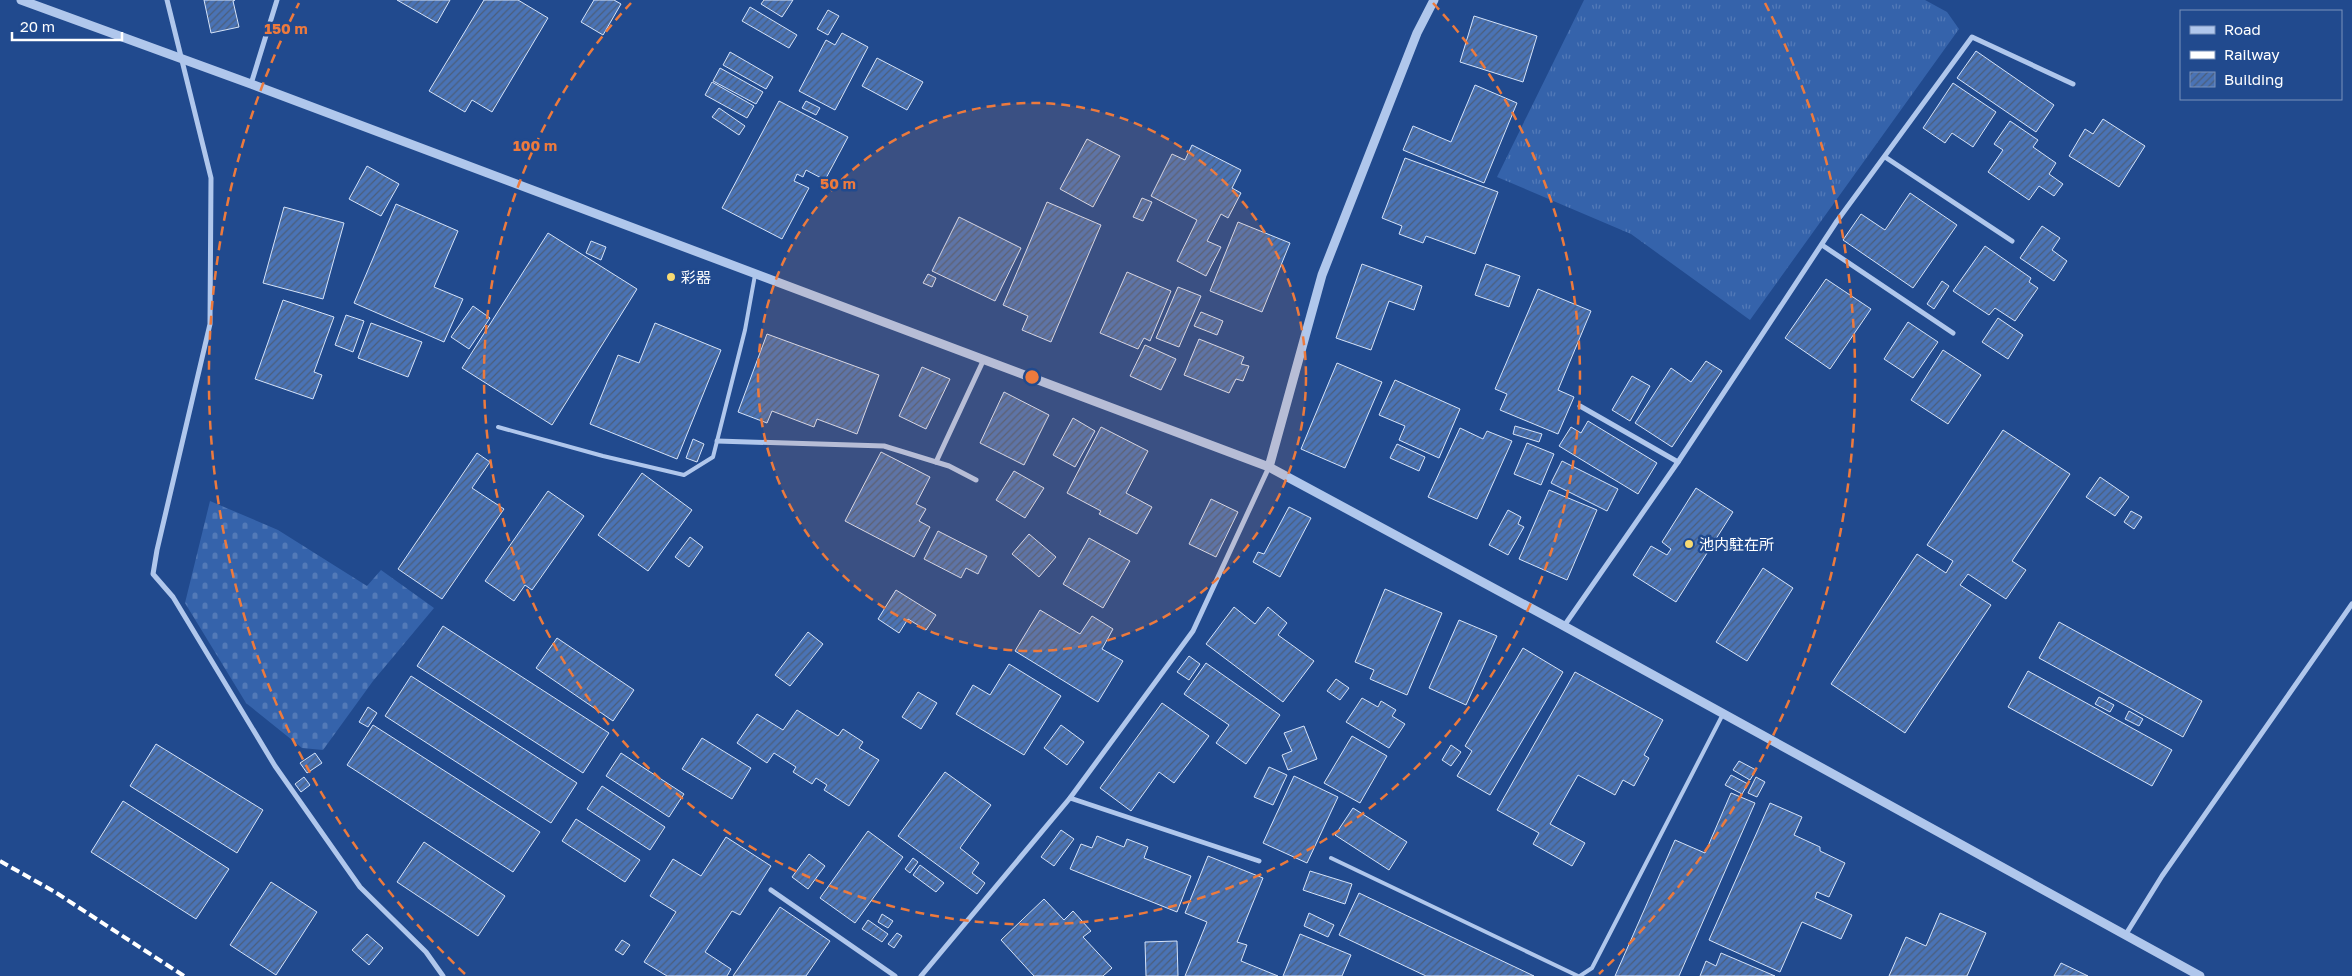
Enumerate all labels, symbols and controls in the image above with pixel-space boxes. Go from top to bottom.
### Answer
scale bar [12,10,122,42]
legend [2180,10,2342,100]
text: 20 m [20,17,55,35]
text: 150 m [264,19,308,37]
text: Road [2224,20,2261,38]
text: Railway [2224,45,2280,63]
text: Building [2224,70,2284,88]
text: 100 m [513,136,557,154]
text: 50 m [820,174,856,192]
place label: 彩器 [681,268,711,286]
marker: 彩器 [665,271,677,283]
centre of rings [1023,368,1041,386]
place label: 池内駐在所 [1699,535,1774,553]
marker: 池内駐在所 [1683,538,1695,550]

